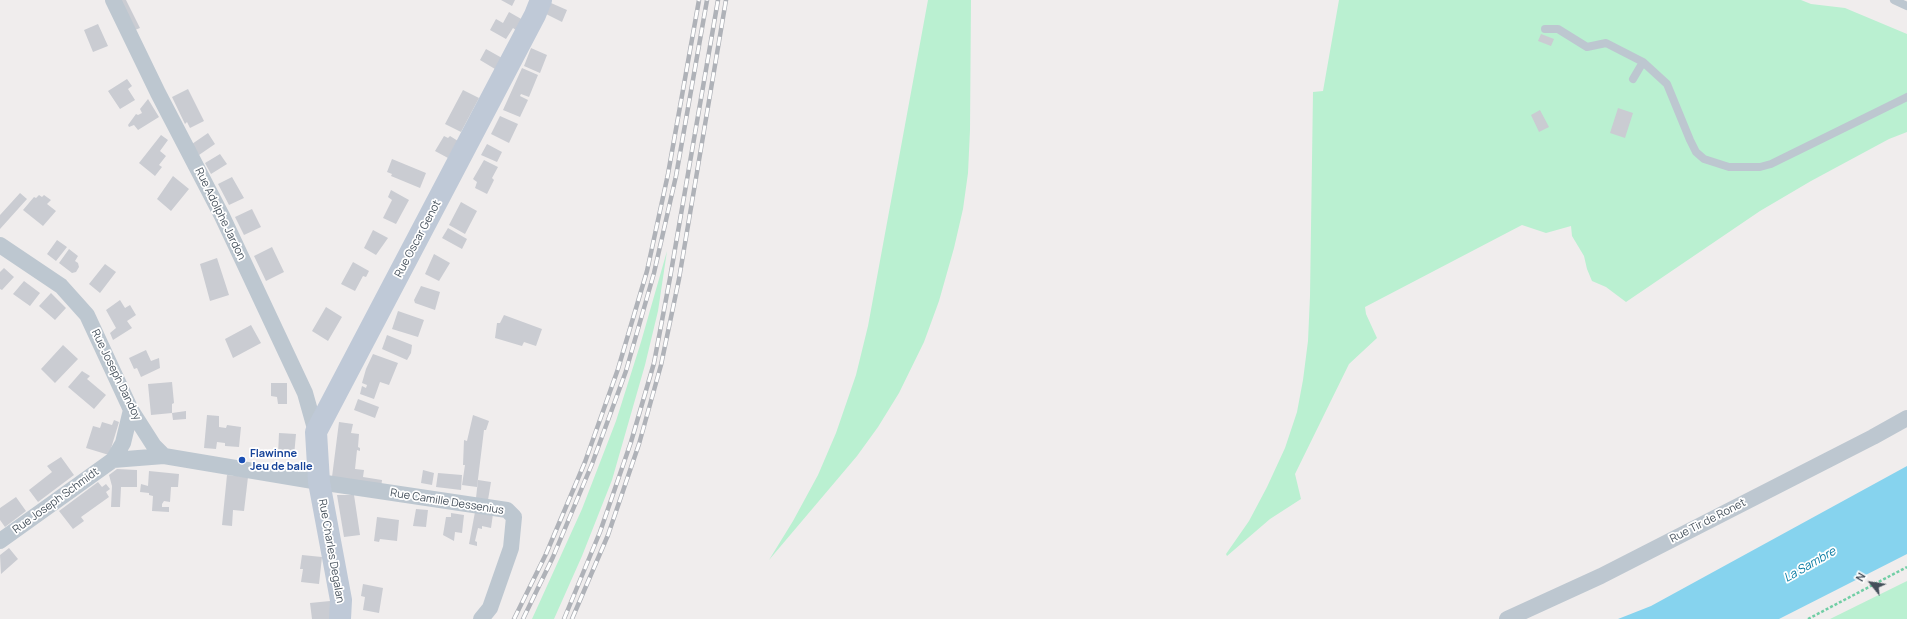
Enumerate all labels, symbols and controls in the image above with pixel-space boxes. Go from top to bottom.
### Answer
street label: Rue Adolphe Jardon [192,166,248,262]
street label: Rue Oscar Genot [392,198,444,280]
street label: Rue Joseph Dandoy [88,327,144,423]
place label: Flawinne Jeu de balle [250,447,313,473]
marker: Flawinne Jeu de balle [237,455,247,465]
street label: Rue Joseph Schmidt [10,465,102,537]
street label: Rue Camille Dessenius [389,487,505,517]
street label: Rue Tir de Ronet [1668,496,1748,546]
street label: Rue Charles Degalan [315,498,347,604]
water label: La Sambre [1781,544,1839,586]
north arrow [1851,563,1891,603]
text: N [1852,570,1869,584]

